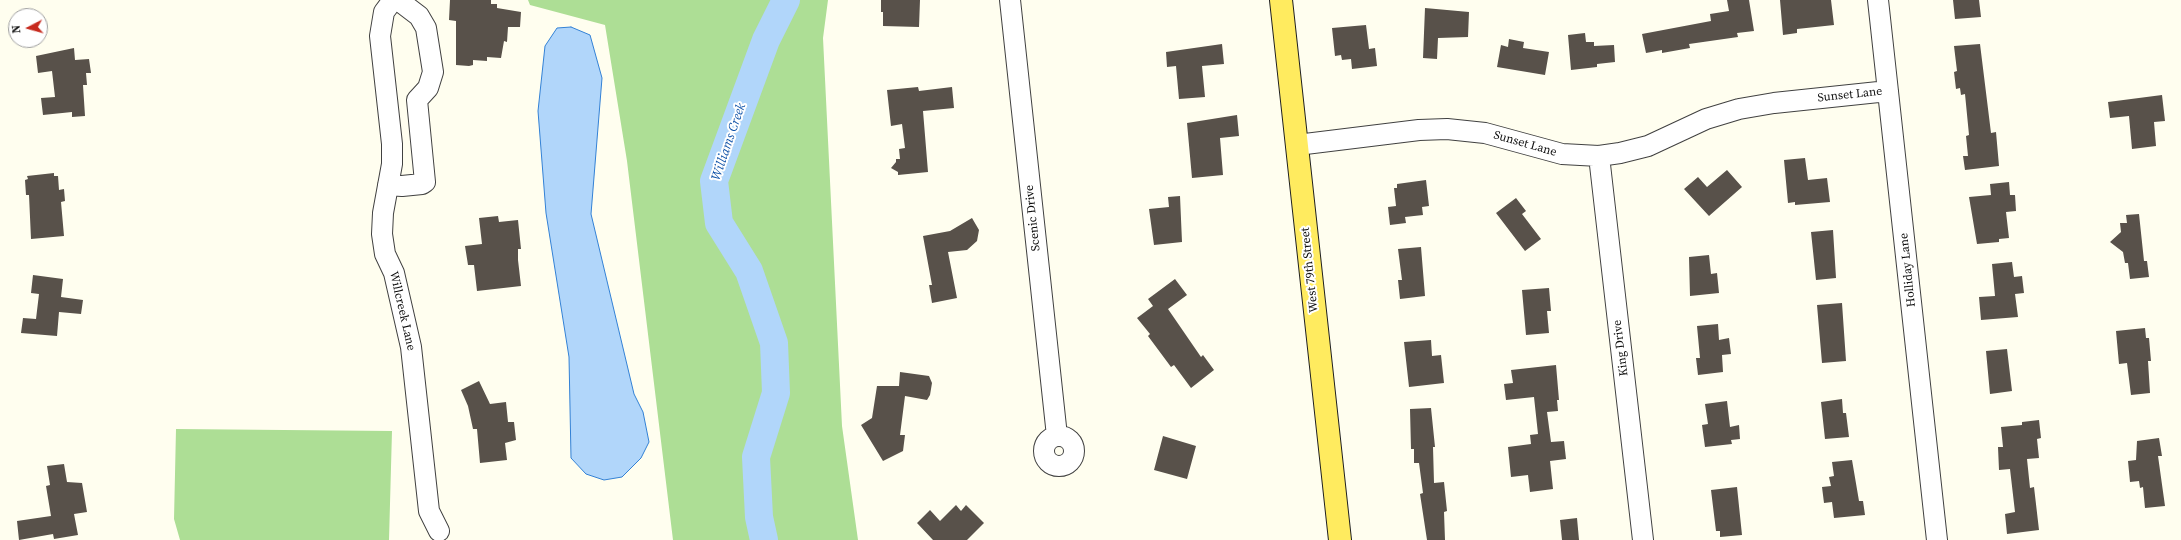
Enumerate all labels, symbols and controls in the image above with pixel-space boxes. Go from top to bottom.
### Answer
north arrow [8,8,48,48]
text: N [9,24,24,34]
street label: Sunset Lane [1817,84,1883,106]
water label: Williams Creek [708,101,750,183]
street label: Sunset Lane [1492,128,1558,160]
street label: Scenic Drive [1022,184,1044,252]
street label: West 79th Street [1298,227,1322,313]
street label: Holliday Lane [1897,232,1919,308]
street label: Willcreek Lane [386,270,418,352]
street label: King Drive [1610,319,1632,377]

